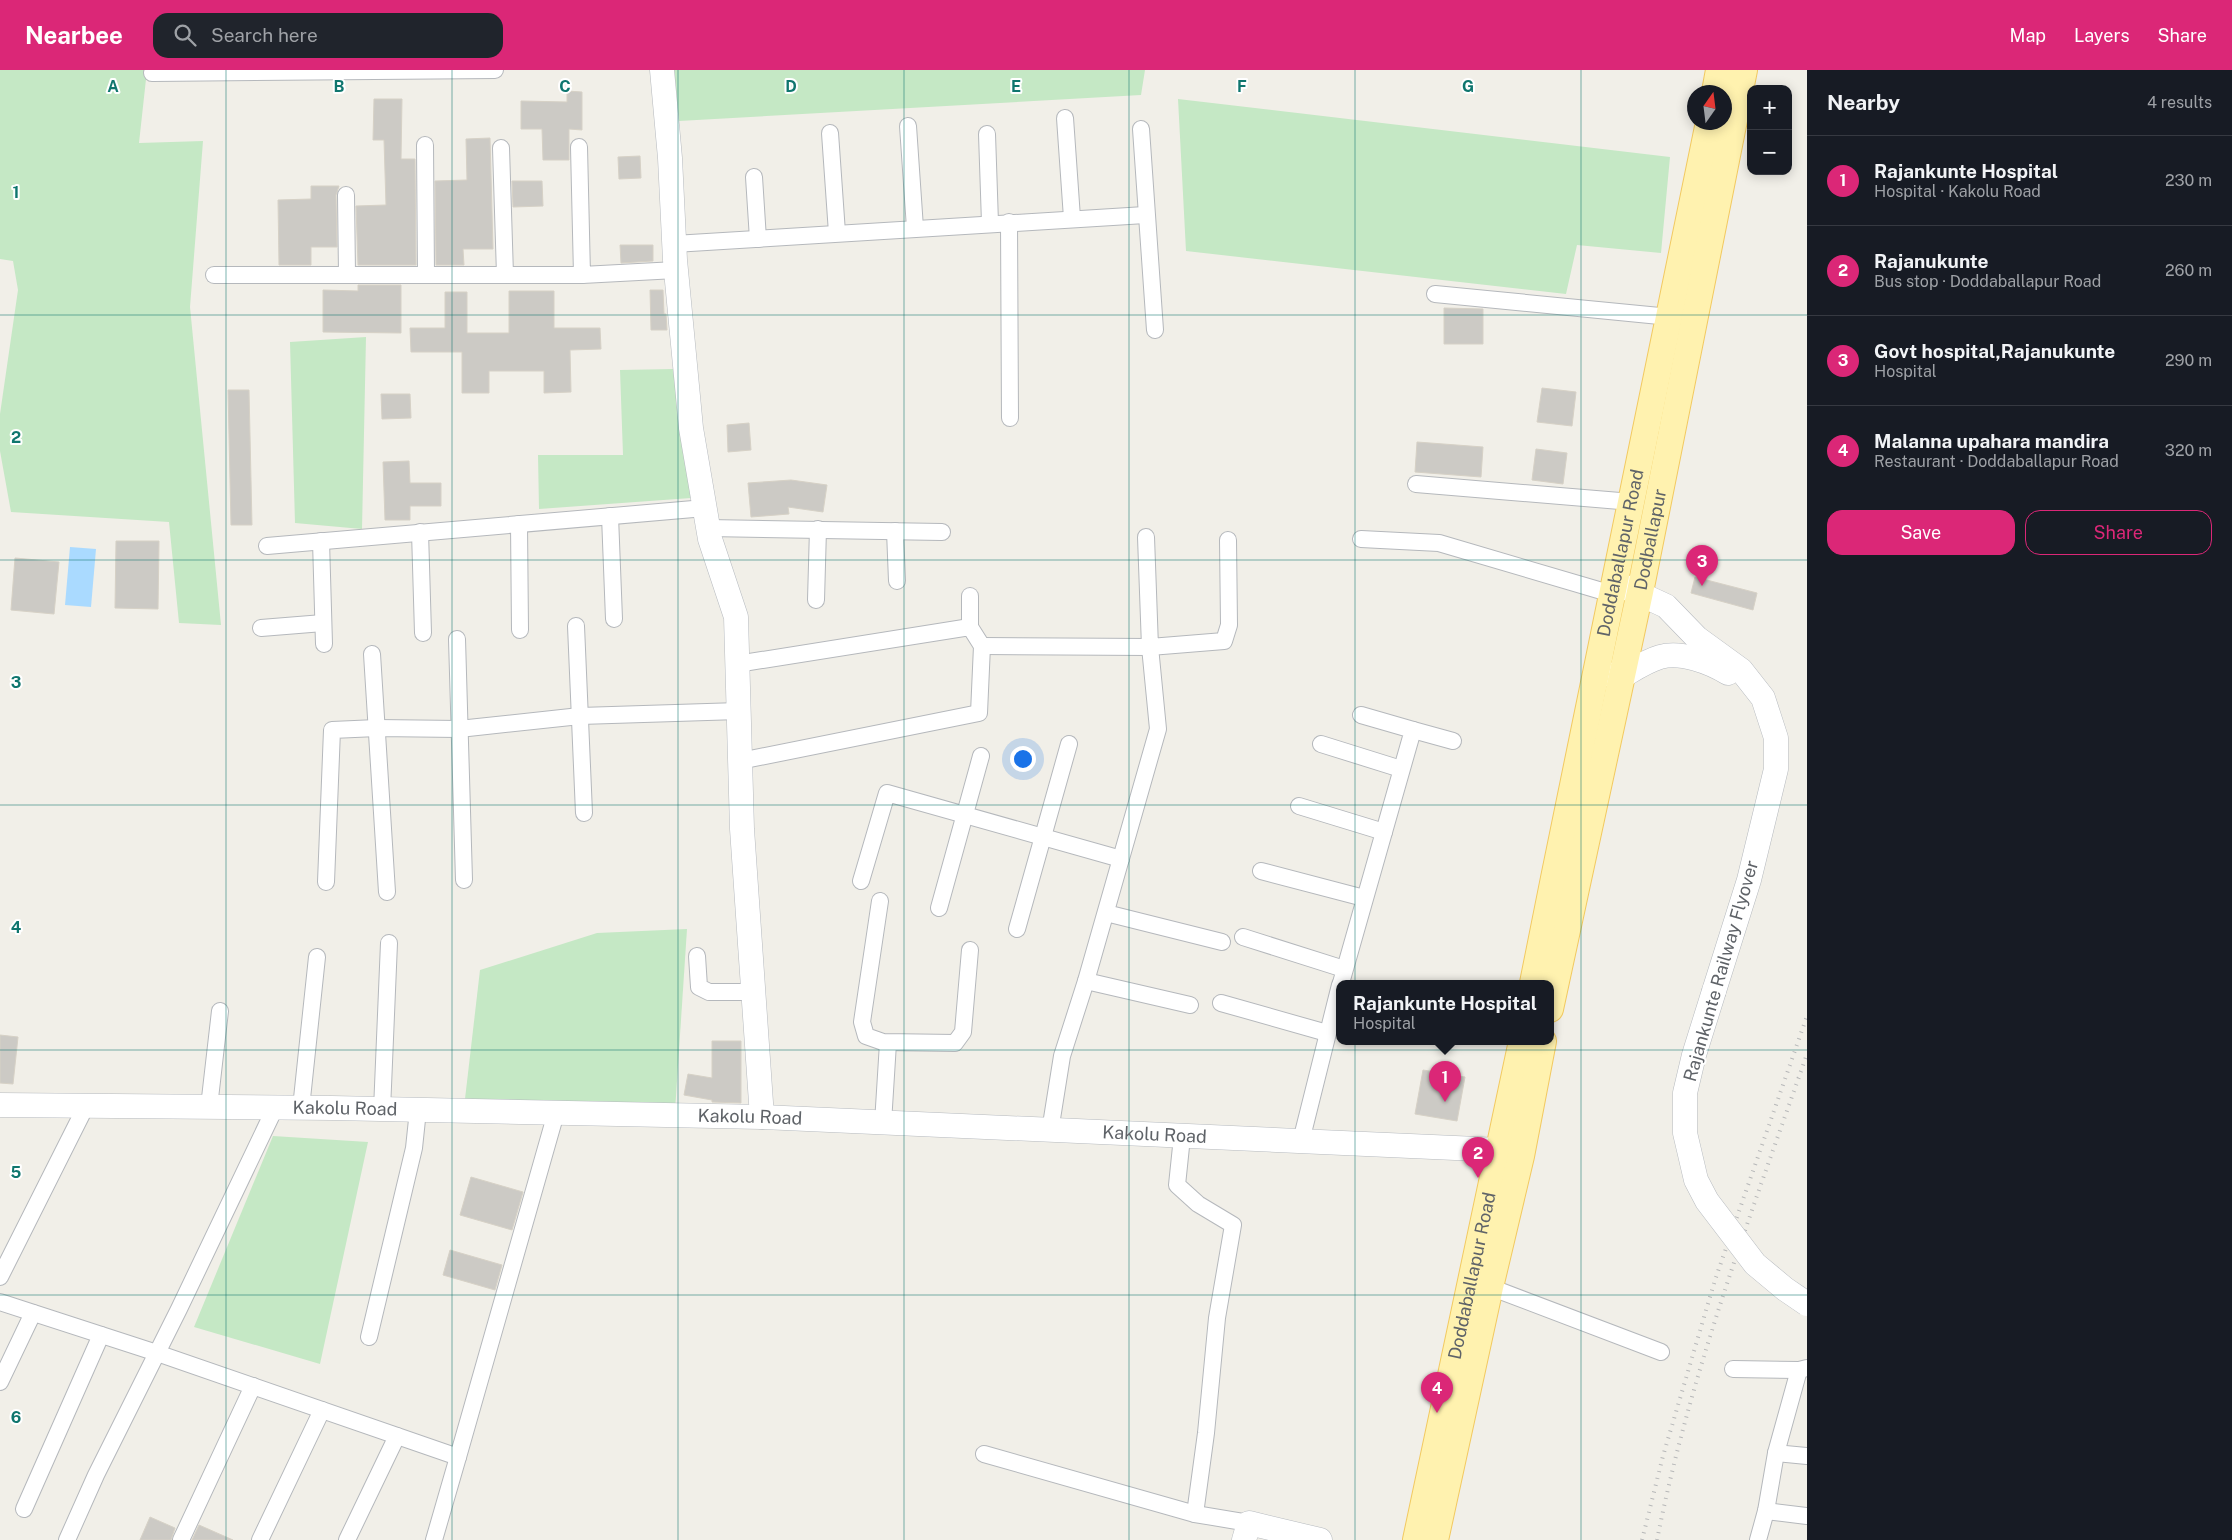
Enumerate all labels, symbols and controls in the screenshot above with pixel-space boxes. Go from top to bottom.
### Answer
search box [153,13,503,58]
text: Nearbee [25,21,123,49]
icon: search [171,21,199,49]
text: Search here [211,24,318,46]
text: Map [2010,25,2046,46]
text: Layers [2074,25,2130,46]
text: Share [2158,25,2207,46]
text: A [107,77,119,96]
text: B [334,77,345,96]
text: C [559,77,571,96]
text: D [785,77,797,96]
text: E [1011,77,1021,96]
text: F [1237,77,1247,96]
text: G [1462,77,1474,96]
north arrow [1687,85,1732,130]
map controls [1747,85,1792,175]
button: + [1747,85,1792,130]
text: Nearby [1827,90,1900,115]
text: 4 results [2147,93,2212,112]
button: − [1747,130,1792,175]
text: Rajankunte Hospital [1874,160,2058,182]
text: 1 [1840,171,1846,190]
text: 230 m [2165,171,2212,190]
text: Hospital · Kakolu Road [1874,182,2041,201]
text: 1 [13,183,19,202]
text: Rajanukunte [1874,250,1988,272]
text: 2 [1838,261,1848,280]
text: 260 m [2165,261,2212,280]
text: Bus stop · Doddaballapur Road [1874,272,2101,291]
text: Govt hospital,Rajanukunte [1874,340,2115,362]
text: 3 [1838,351,1848,370]
text: 290 m [2165,351,2212,370]
text: Hospital [1874,362,1937,381]
text: 2 [11,428,21,447]
text: Malanna upahara mandira [1874,430,2109,452]
text: 4 [1838,441,1848,460]
text: 320 m [2165,441,2212,460]
text: Restaurant · Doddaballapur Road [1874,452,2119,471]
street label: Doddaballapur Road [1593,467,1648,638]
street label: Dodballapur [1630,487,1670,592]
button: Save [1827,510,2015,555]
button: Share [2025,510,2212,555]
pin: 3 [1686,545,1718,586]
text: 3 [11,673,21,692]
your location [1010,746,1036,772]
street label: Rajankunte Railway Flyover [1679,858,1762,1084]
text: 4 [11,918,22,937]
popup [1336,980,1554,1045]
text: Rajankunte Hospital [1353,992,1537,1014]
text: Hospital [1353,1014,1416,1033]
pin: 1 [1429,1061,1461,1102]
street label: Kakolu Road [293,1097,398,1119]
street label: Kakolu Road [697,1105,803,1129]
street label: Kakolu Road [1102,1121,1207,1147]
pin: 2 [1462,1137,1494,1178]
text: 5 [11,1163,22,1182]
street label: Doddaballapur Road [1444,1190,1500,1361]
pin: 4 [1421,1372,1453,1413]
text: 6 [11,1408,21,1427]

